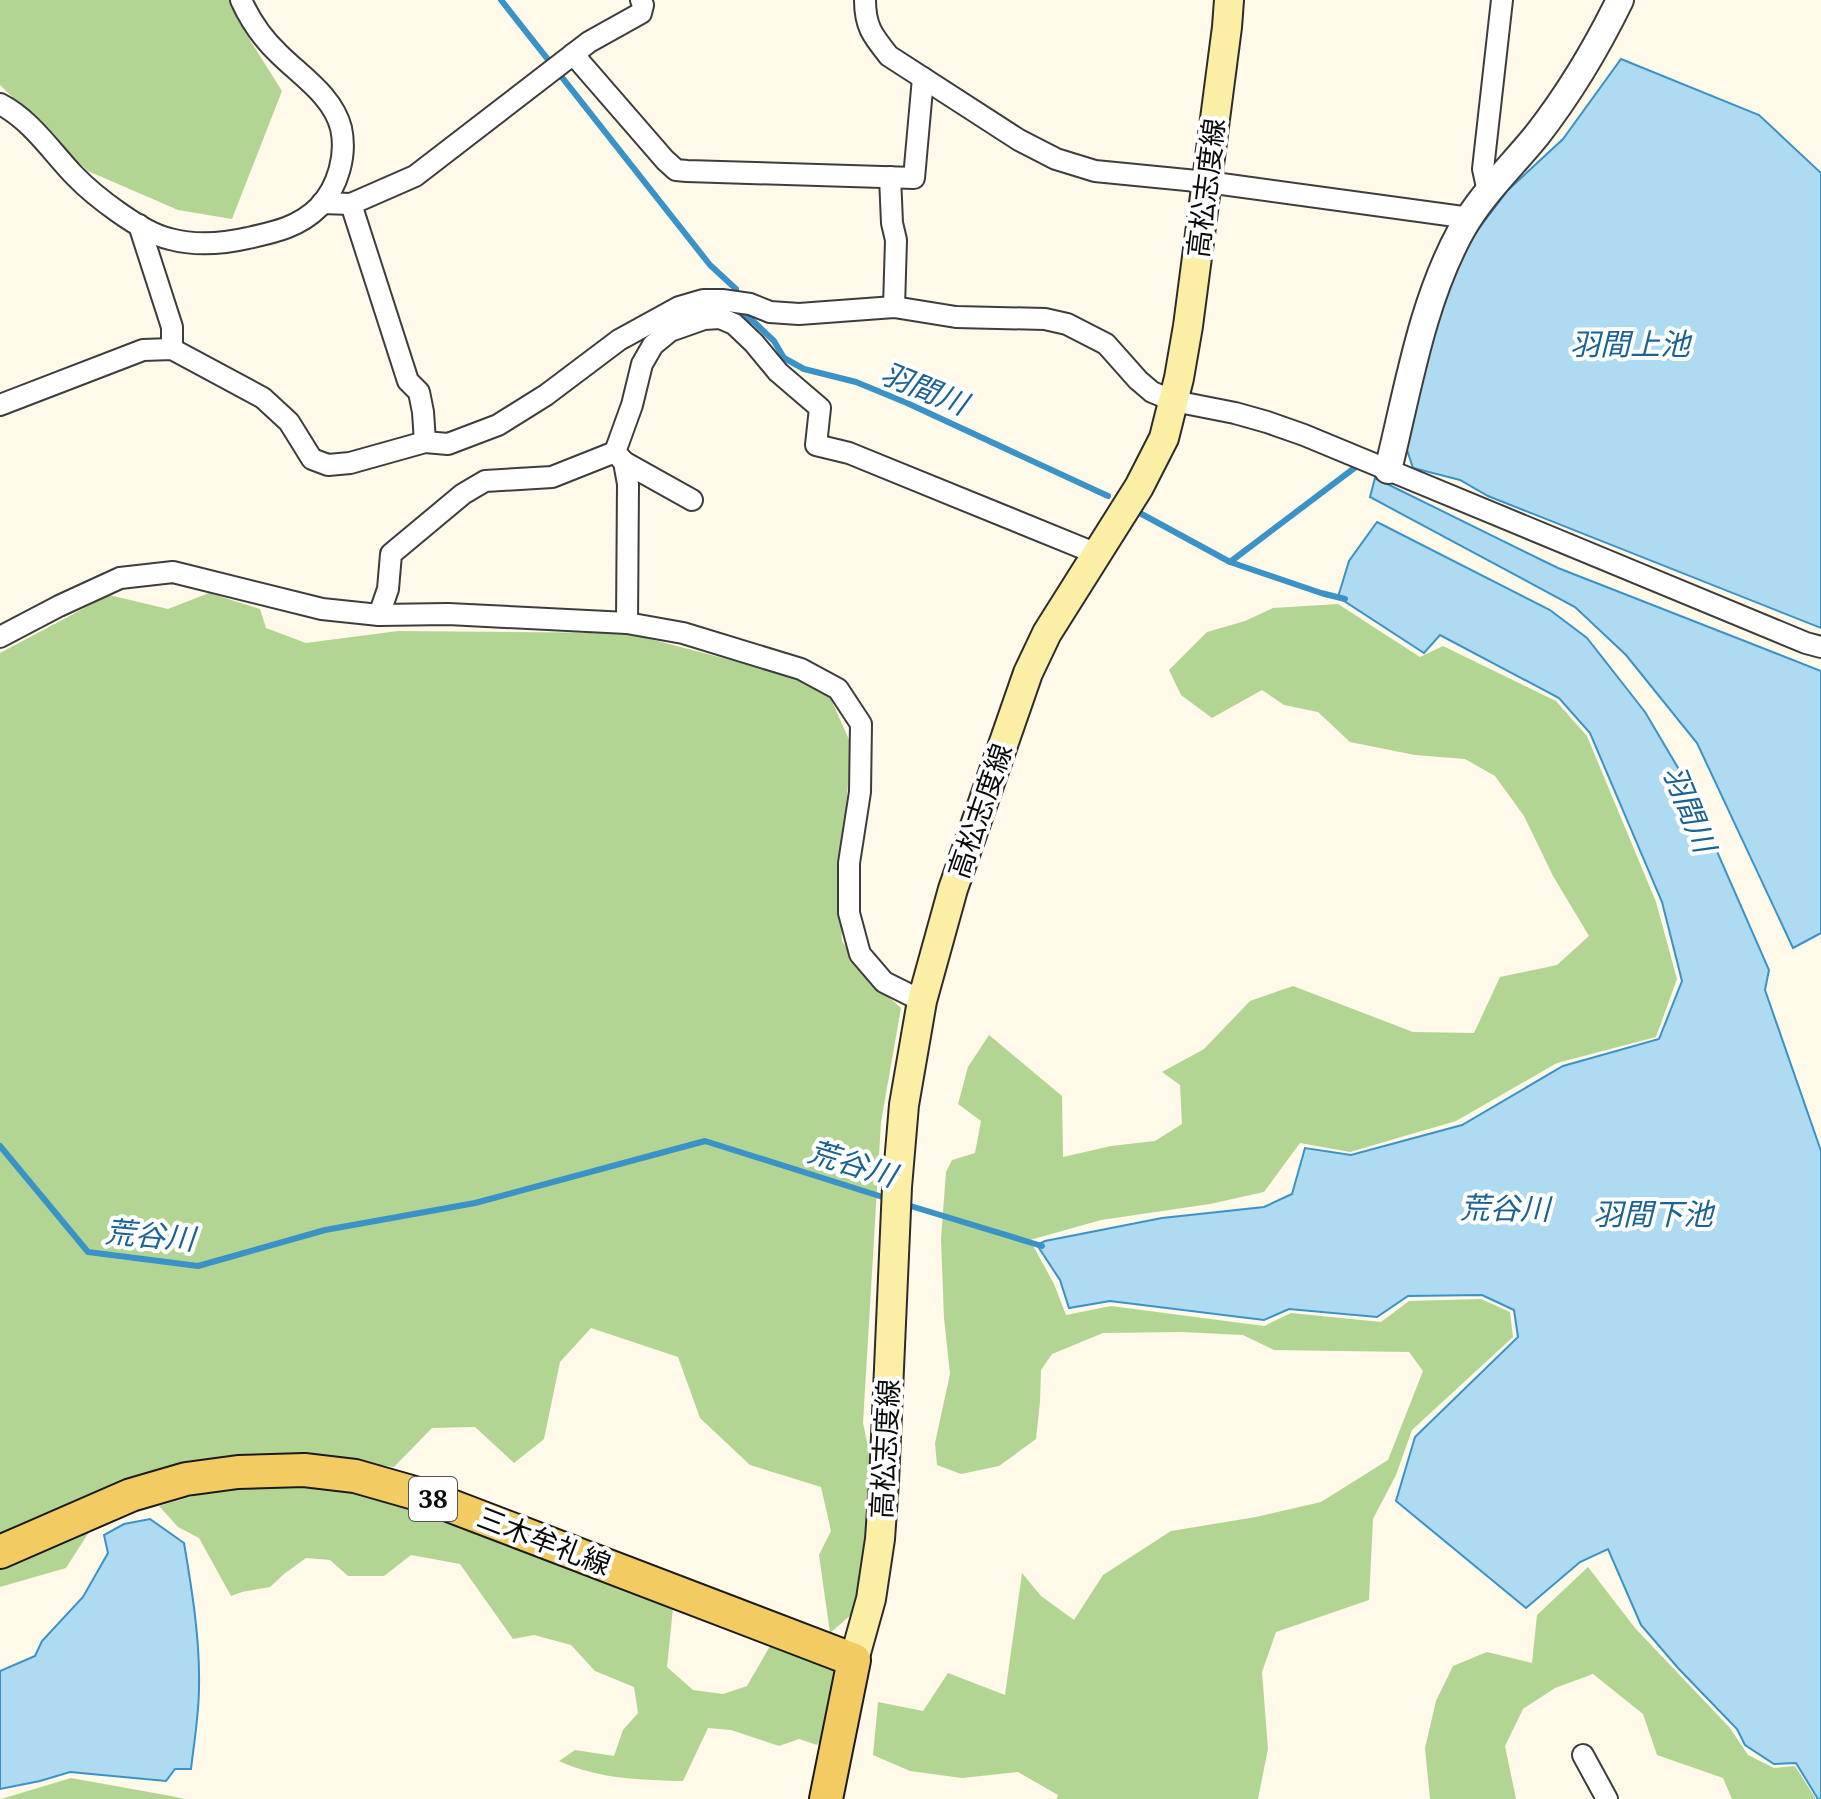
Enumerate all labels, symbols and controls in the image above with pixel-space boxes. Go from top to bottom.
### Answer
street label: 高松志度線 [1178,116,1232,260]
water label: 羽間上池 [1570,323,1693,364]
water label: 羽間川 [875,352,977,425]
street label: 高松志度線 [938,738,1020,883]
water label: 羽間川 [1655,759,1727,861]
water label: 荒谷川 [803,1130,904,1196]
water label: 荒谷川 [1460,1186,1553,1229]
water label: 羽間下池 [1593,1193,1716,1234]
water label: 荒谷川 [104,1210,200,1259]
street label: 高松志度線 [861,1378,907,1520]
road number: 38 [409,1477,457,1521]
street label: 三木牟礼線 [472,1497,617,1583]

